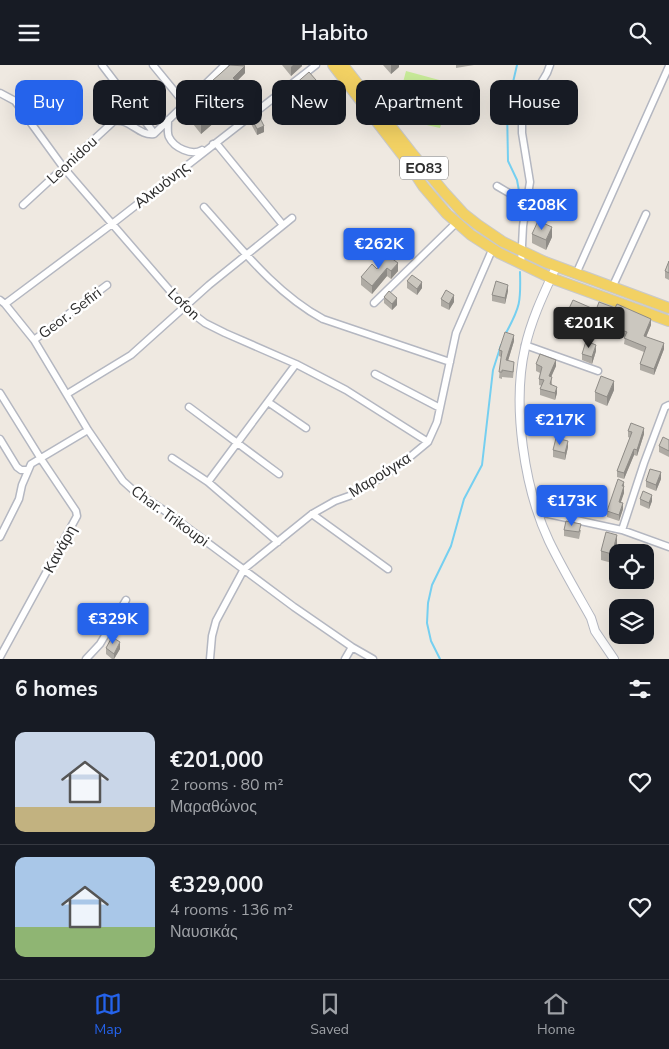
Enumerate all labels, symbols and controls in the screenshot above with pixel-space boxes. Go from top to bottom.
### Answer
text: Habito [301,18,368,48]
icon: menu [15,19,43,47]
icon: search [626,19,654,47]
chip: Buy [15,80,83,125]
chip: Rent [93,80,166,125]
chip: Filters [176,80,262,125]
chip: New [272,80,346,125]
chip: Apartment [356,80,480,125]
chip: House [490,80,578,125]
street label: Leonidou [43,132,101,188]
street label: Αλκυόνης [130,157,194,213]
road number: ΕΟ83 [400,157,448,180]
pin: €208K [507,189,577,231]
text: €208K [517,194,567,216]
pin: €262K [344,227,414,270]
text: €262K [354,233,404,255]
street label: Geor. Sefiri [34,283,106,343]
street label: Lofon [163,284,205,324]
pin: €201K [554,307,624,349]
text: €201K [564,312,614,334]
pin: €217K [525,403,595,446]
text: €217K [535,409,585,431]
street label: Μαρούγκα [345,448,415,502]
street label: Char. Trikoupi [127,481,213,551]
pin: €173K [537,485,607,527]
text: €173K [547,490,597,512]
street label: Κανάρη [39,522,81,576]
map controls [609,544,654,644]
button: locate [609,544,654,589]
button: layers [609,599,654,644]
pin: €329K [78,603,148,645]
text: €329K [88,608,138,630]
text: 6 homes [15,675,98,703]
icon: filters [626,675,654,703]
text: €201,000 [170,746,263,774]
icon: home [55,752,115,812]
icon: heart [626,768,654,796]
text: 2 rooms · 80 m² [170,774,283,796]
text: Μαραθώνος [170,796,257,818]
text: €329,000 [170,871,263,899]
icon: home [55,877,115,937]
icon: heart [626,893,654,921]
text: 4 rooms · 136 m² [170,899,293,921]
text: Ναυσικάς [170,921,238,943]
tab: Map [94,990,122,1039]
tab: Saved [310,990,349,1039]
tab: Home [537,990,575,1039]

